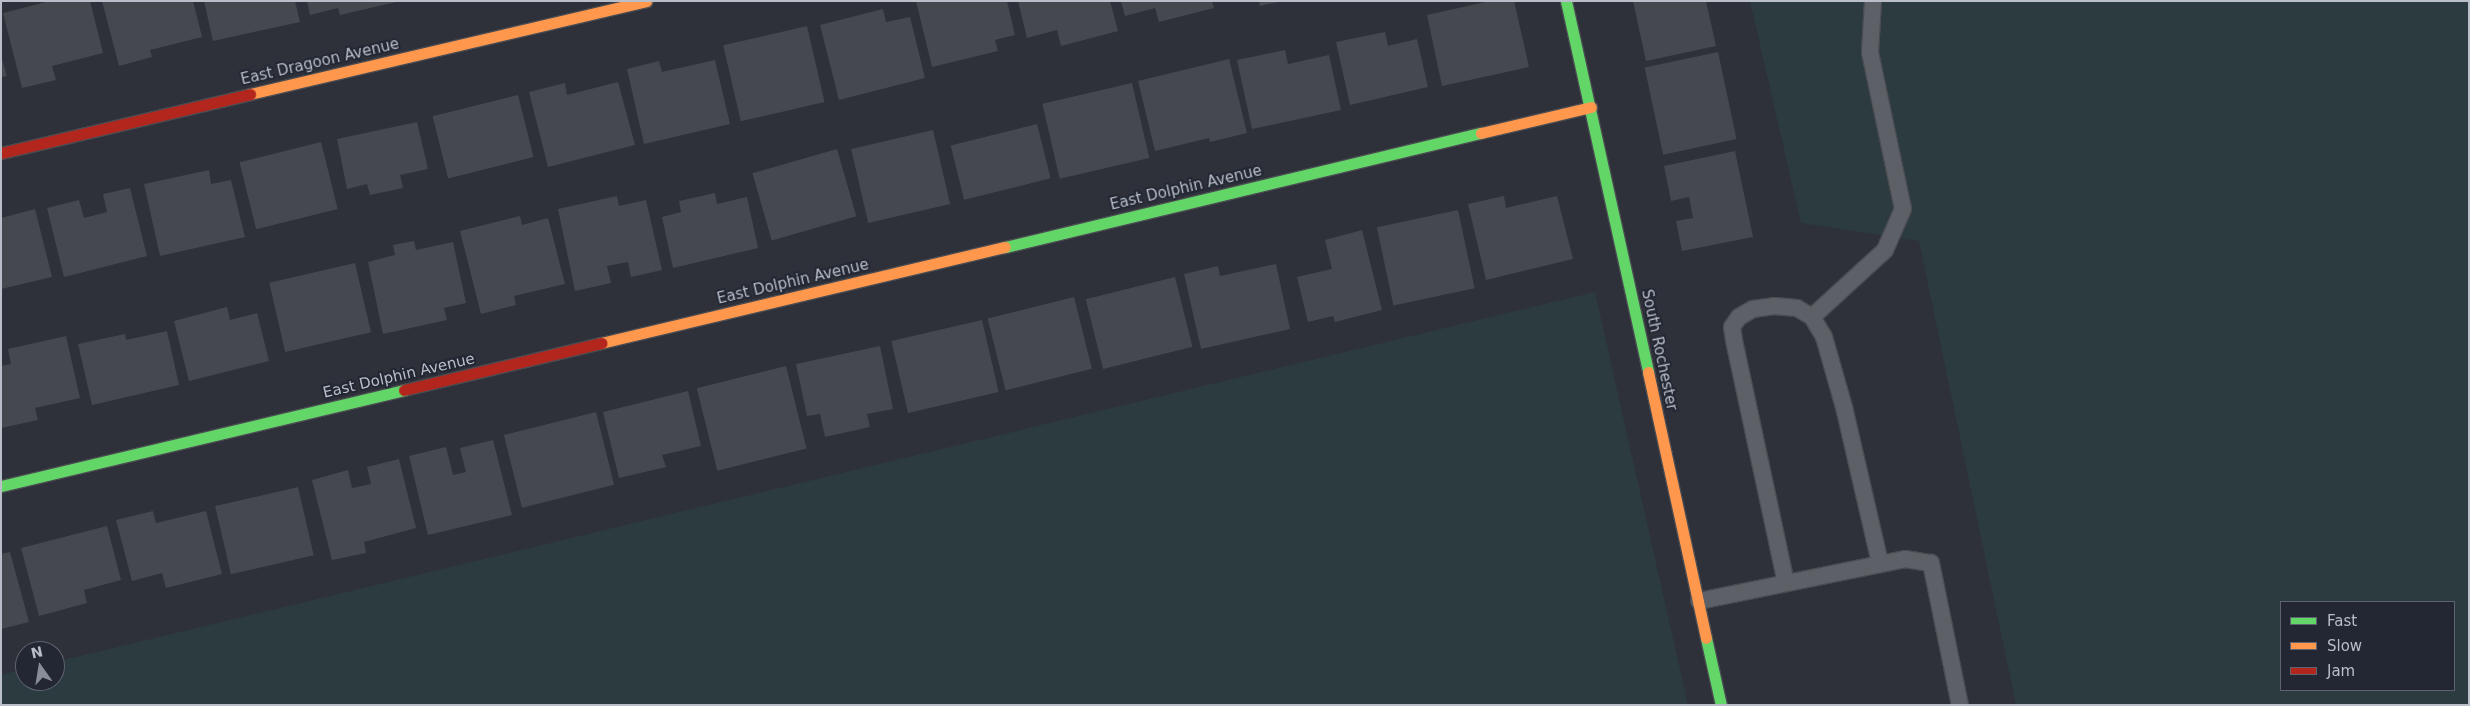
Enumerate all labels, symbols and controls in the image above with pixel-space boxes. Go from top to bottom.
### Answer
street label: East Dragoon Avenue [239,35,401,89]
street label: East Dolphin Avenue [1108,162,1264,214]
street label: East Dolphin Avenue [715,256,871,308]
street label: South Rochester [1637,288,1681,412]
street label: East Dolphin Avenue [321,350,477,402]
legend [2280,601,2455,691]
text: Fast [2327,612,2357,630]
text: Slow [2327,637,2362,655]
north arrow [15,641,65,691]
text: N [29,643,44,661]
text: Jam [2327,662,2355,680]

